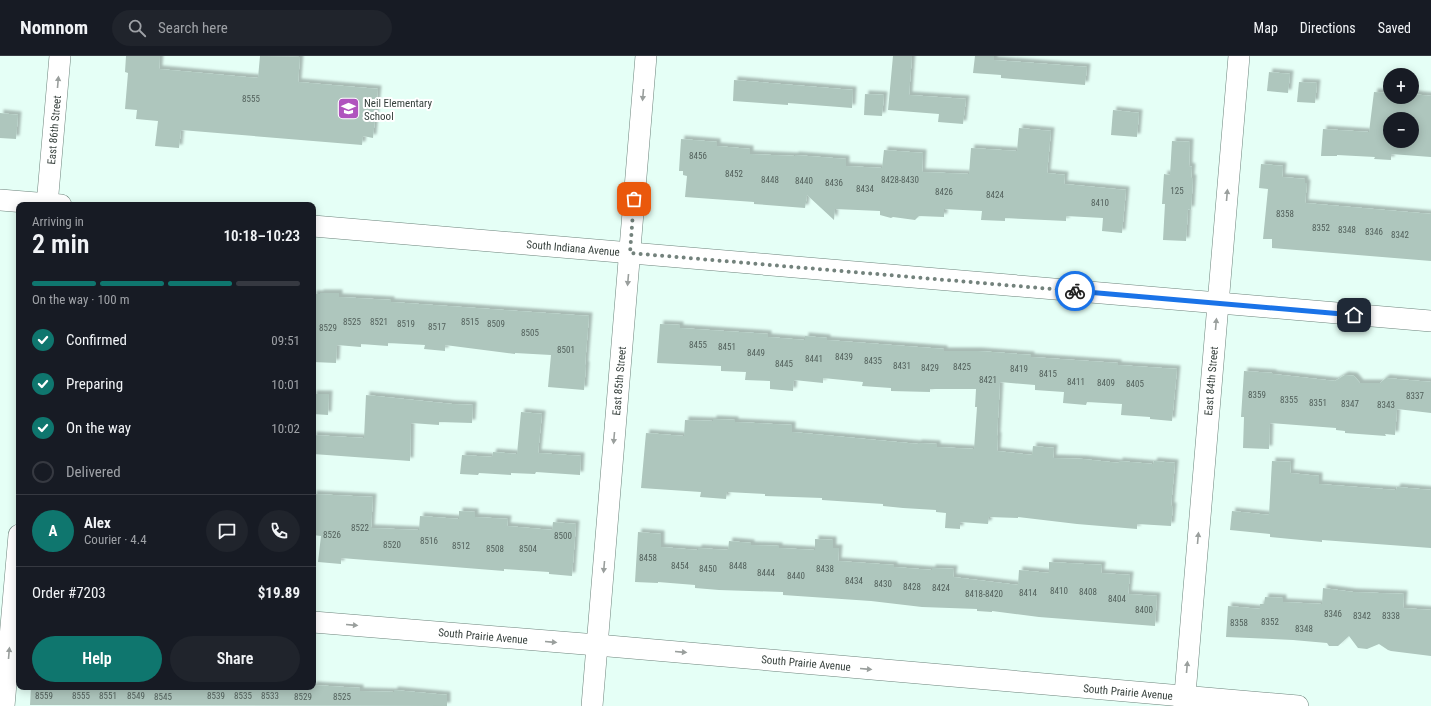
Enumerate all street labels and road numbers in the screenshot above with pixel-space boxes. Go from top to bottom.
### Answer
street label: East 86th Street [45,95,64,165]
street label: South Indiana Avenue [526,238,620,259]
street label: East 85th Street [610,346,629,416]
street label: East 84th Street [1202,346,1221,416]
street label: South Prairie Avenue [438,626,528,647]
street label: South Prairie Avenue [761,653,851,674]
street label: South Prairie Avenue [1083,682,1173,703]

